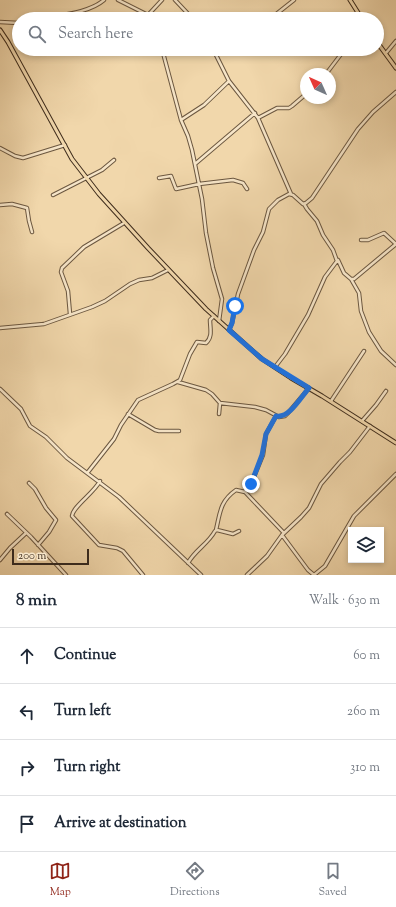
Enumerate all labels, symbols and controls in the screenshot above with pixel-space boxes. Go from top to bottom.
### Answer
search box [12,12,384,56]
icon: search [26,23,48,45]
text: Search here [58,24,133,45]
north arrow [300,68,336,104]
route start [226,297,244,315]
route end [242,475,260,493]
map controls [348,527,384,563]
button: layers [348,527,384,563]
scale bar [12,547,89,566]
text: 200 m [18,548,46,564]
text: 8 min [16,589,57,613]
text: Walk · 630 m [309,592,380,610]
icon: ahead [16,645,38,667]
text: Continue [54,645,116,666]
text: 60 m [353,647,380,665]
icon: left [16,701,38,723]
text: Turn left [54,701,111,722]
text: 260 m [347,703,380,721]
icon: right [16,757,38,779]
text: Turn right [54,757,120,778]
text: 310 m [350,759,380,777]
icon: arrive [16,813,38,835]
text: Arrive at destination [54,813,187,834]
tab: Map [49,860,71,900]
tab: Directions [170,860,220,900]
tab: Saved [318,860,347,900]

